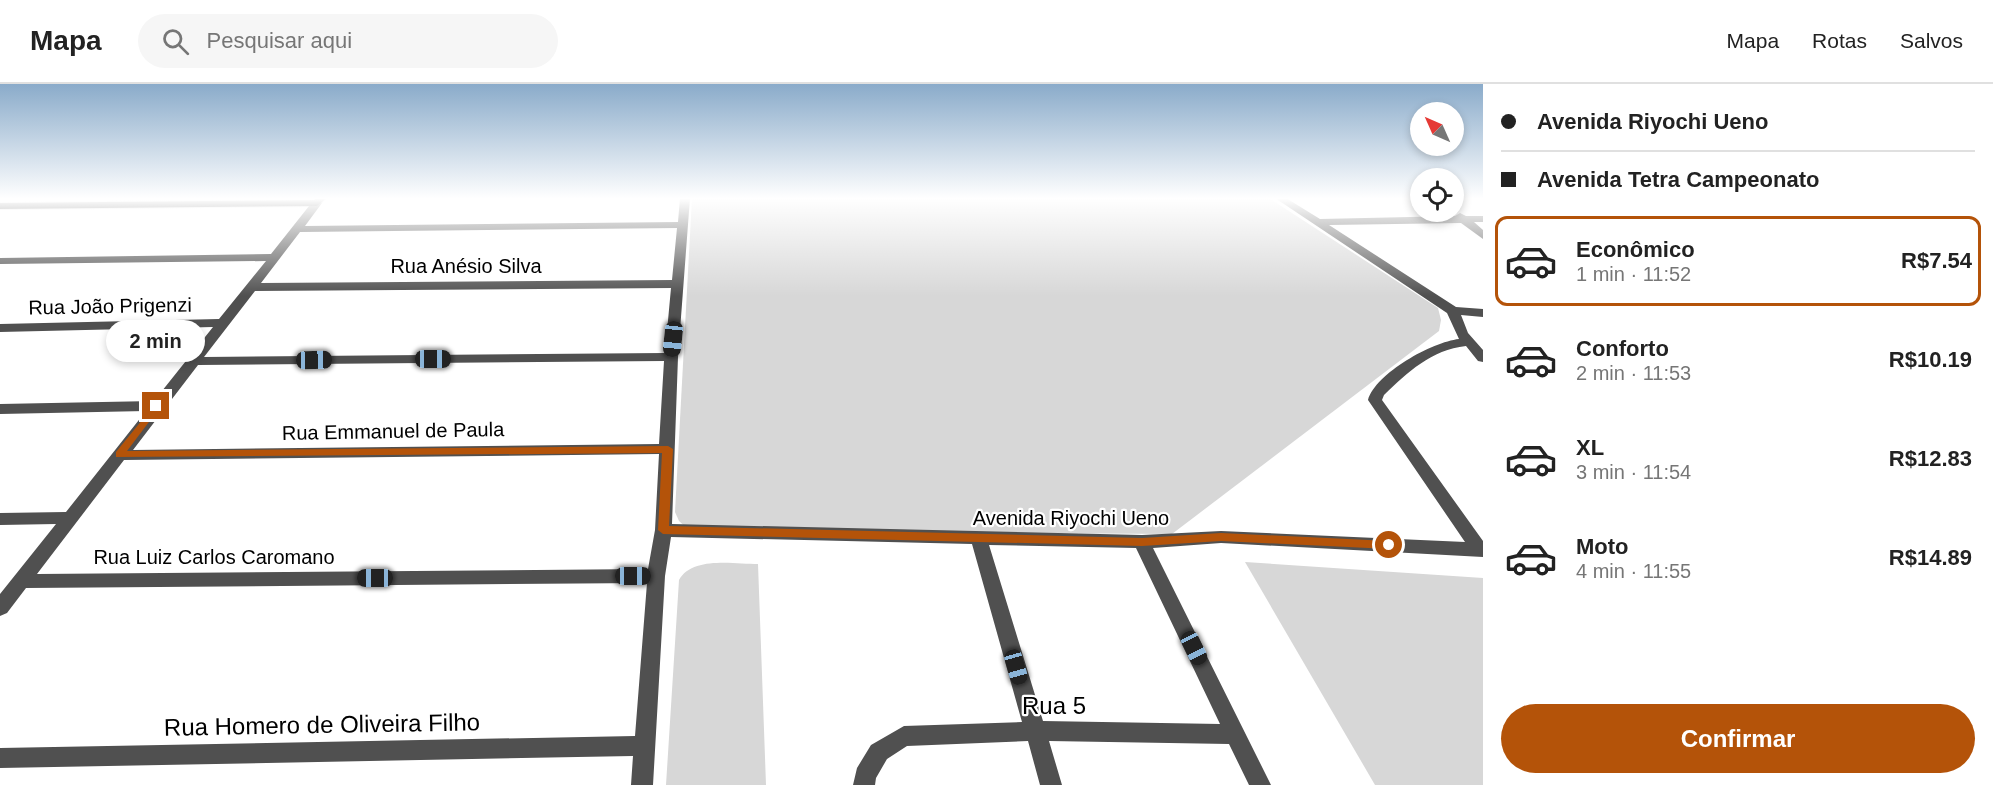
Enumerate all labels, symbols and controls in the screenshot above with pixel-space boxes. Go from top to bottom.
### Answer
search box [138,14,558,68]
text: Mapa [30,25,102,56]
icon: search [159,25,192,58]
text: Pesquisar aqui [207,28,352,53]
text: Mapa [1727,29,1779,52]
text: Rotas [1812,29,1867,52]
text: Salvos [1900,29,1963,52]
north arrow [1410,102,1464,156]
map controls [1410,102,1464,222]
text: Avenida Riyochi Ueno [1537,109,1768,134]
text: Avenida Tetra Campeonato [1537,167,1819,192]
button: locate [1410,168,1464,222]
icon: car [1504,234,1558,288]
text: Econômico [1576,237,1695,262]
text: R$7.54 [1901,248,1972,273]
street label: Rua Anésio Silva [390,255,542,277]
text: 1 min · 11:52 [1576,263,1691,285]
street label: Rua João Prigenzi [28,294,192,318]
callout: 2 min [106,319,206,361]
car [662,320,684,358]
text: 2 min [129,330,182,352]
icon: car [1504,333,1558,387]
text: Conforto [1576,336,1669,361]
text: R$10.19 [1889,347,1972,372]
car [415,350,451,368]
car [296,351,332,369]
text: 2 min · 11:53 [1576,362,1691,384]
route end [142,392,169,419]
street label: Rua Emmanuel de Paula [282,418,505,444]
icon: car [1504,432,1558,486]
text: XL [1576,435,1604,460]
text: R$12.83 [1889,446,1972,471]
text: 3 min · 11:54 [1576,461,1691,483]
street label: Avenida Riyochi Ueno [973,507,1169,529]
route start [1375,531,1402,558]
icon: car [1504,531,1558,585]
text: Moto [1576,534,1629,559]
text: R$14.89 [1889,545,1972,570]
street label: Rua Luiz Carlos Caromano [93,546,335,568]
text: 4 min · 11:55 [1576,560,1691,582]
car [615,567,651,585]
car [357,569,393,587]
car [1178,628,1210,668]
car [1002,647,1030,687]
street label: Rua 5 [1022,692,1086,719]
button: Confirmar [1501,704,1975,773]
street label: Rua Homero de Oliveira Filho [164,708,480,741]

